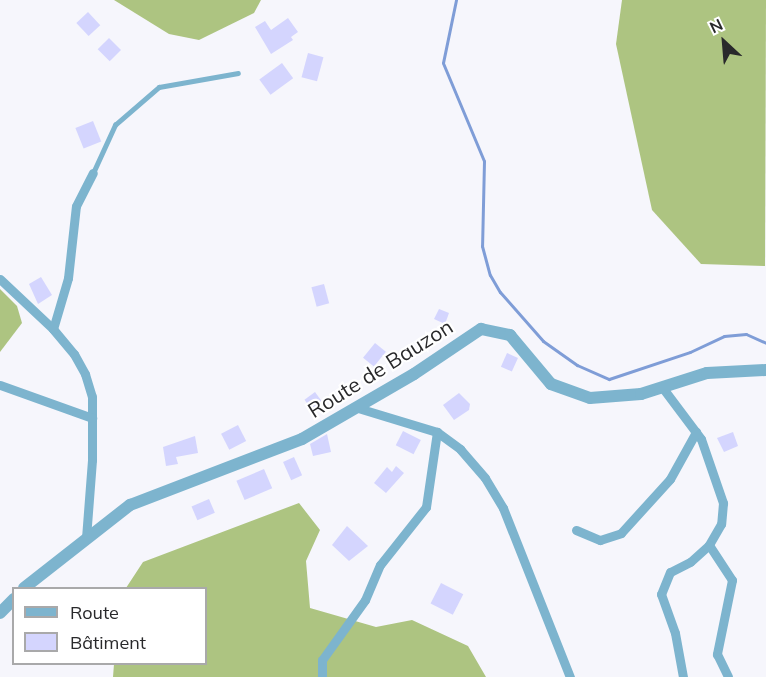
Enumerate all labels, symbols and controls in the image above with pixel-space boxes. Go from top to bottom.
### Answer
north arrow [694,12,754,72]
text: N [706,14,726,37]
street label: Route de Bauzon [303,313,457,423]
legend [12,587,207,665]
text: Route [70,601,119,624]
text: Bâtiment [70,631,146,654]

